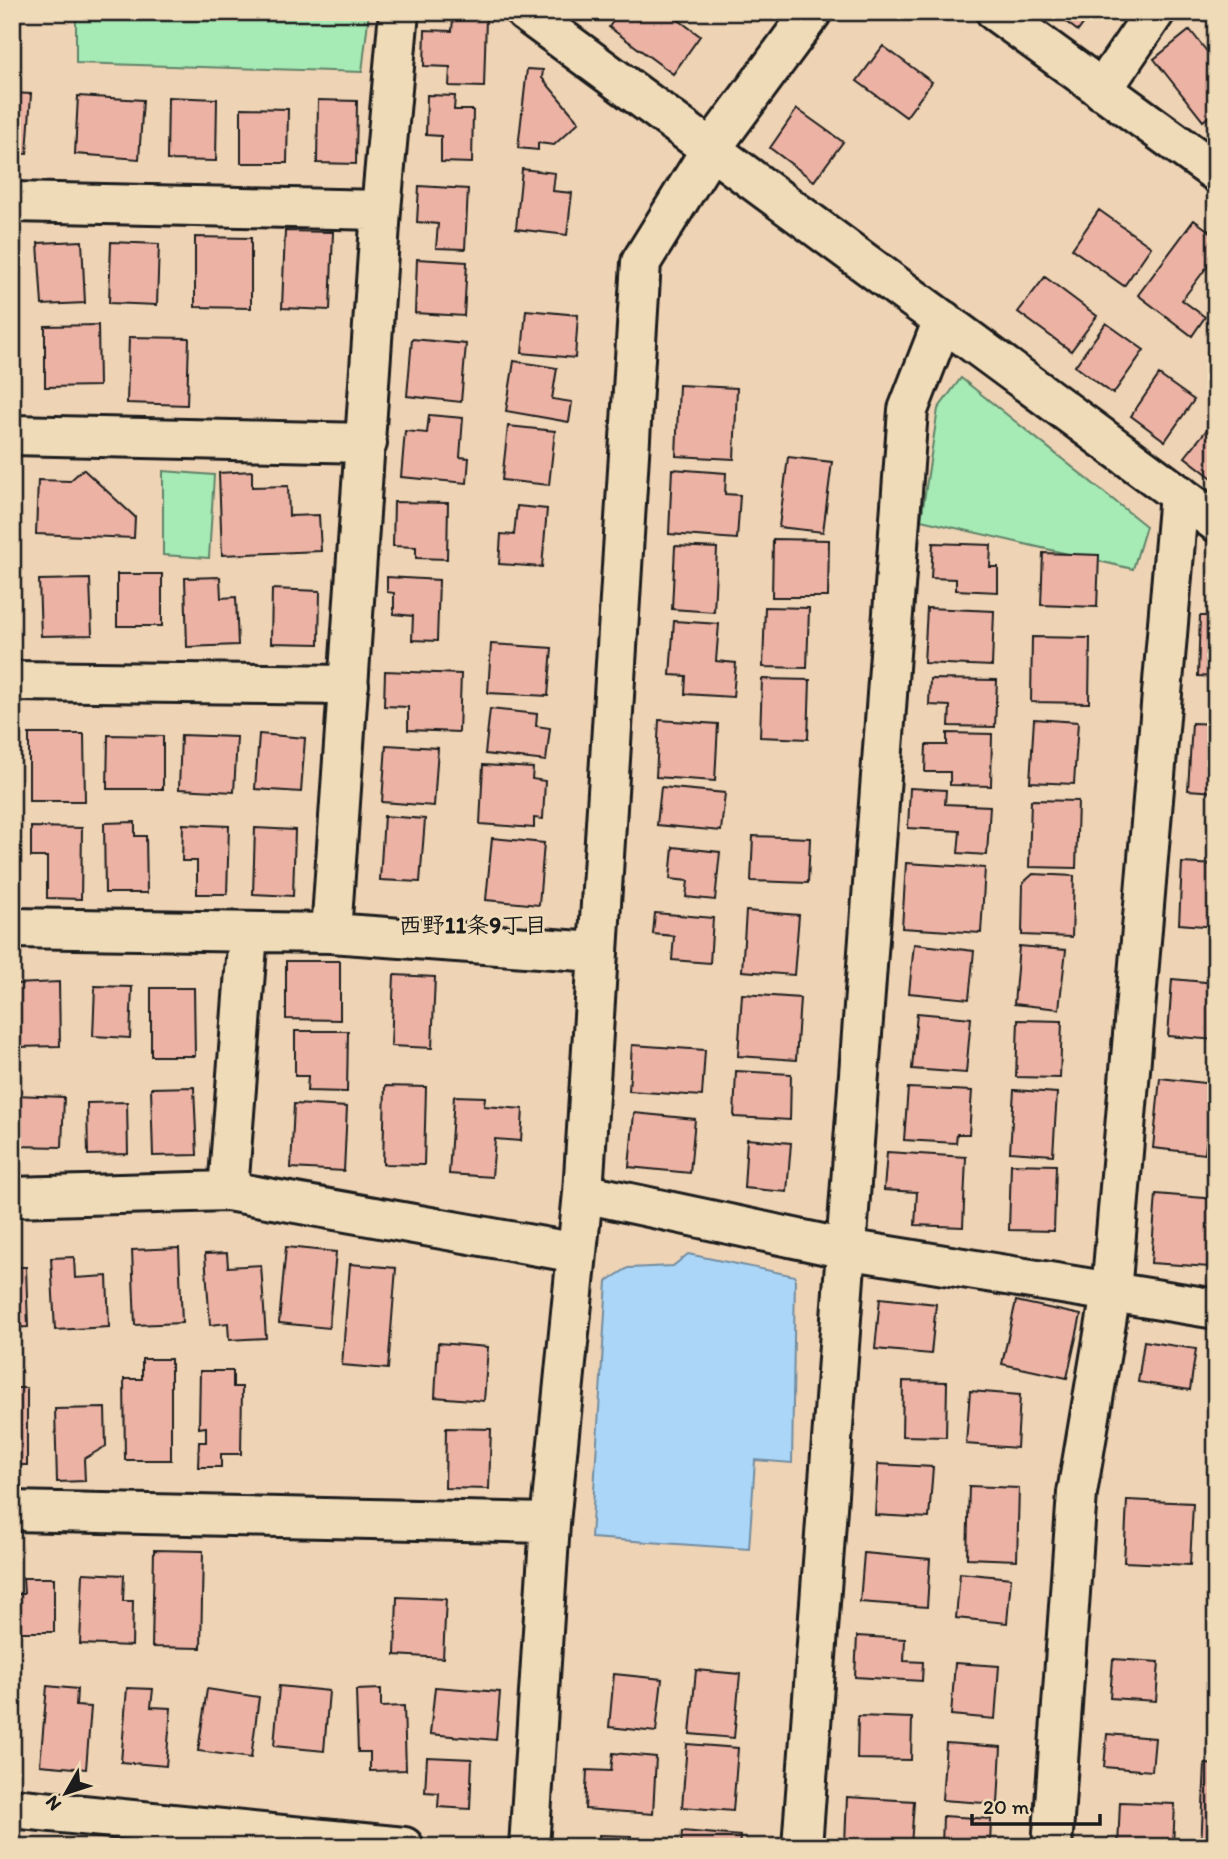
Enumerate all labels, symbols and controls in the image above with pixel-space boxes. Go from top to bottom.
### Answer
district label: 西野11条9丁目 [399,911,547,939]
north arrow [32,1758,102,1828]
scale bar [972,1782,1100,1826]
text: N [40,1791,66,1816]
text: 20 m [983,1794,1030,1819]

